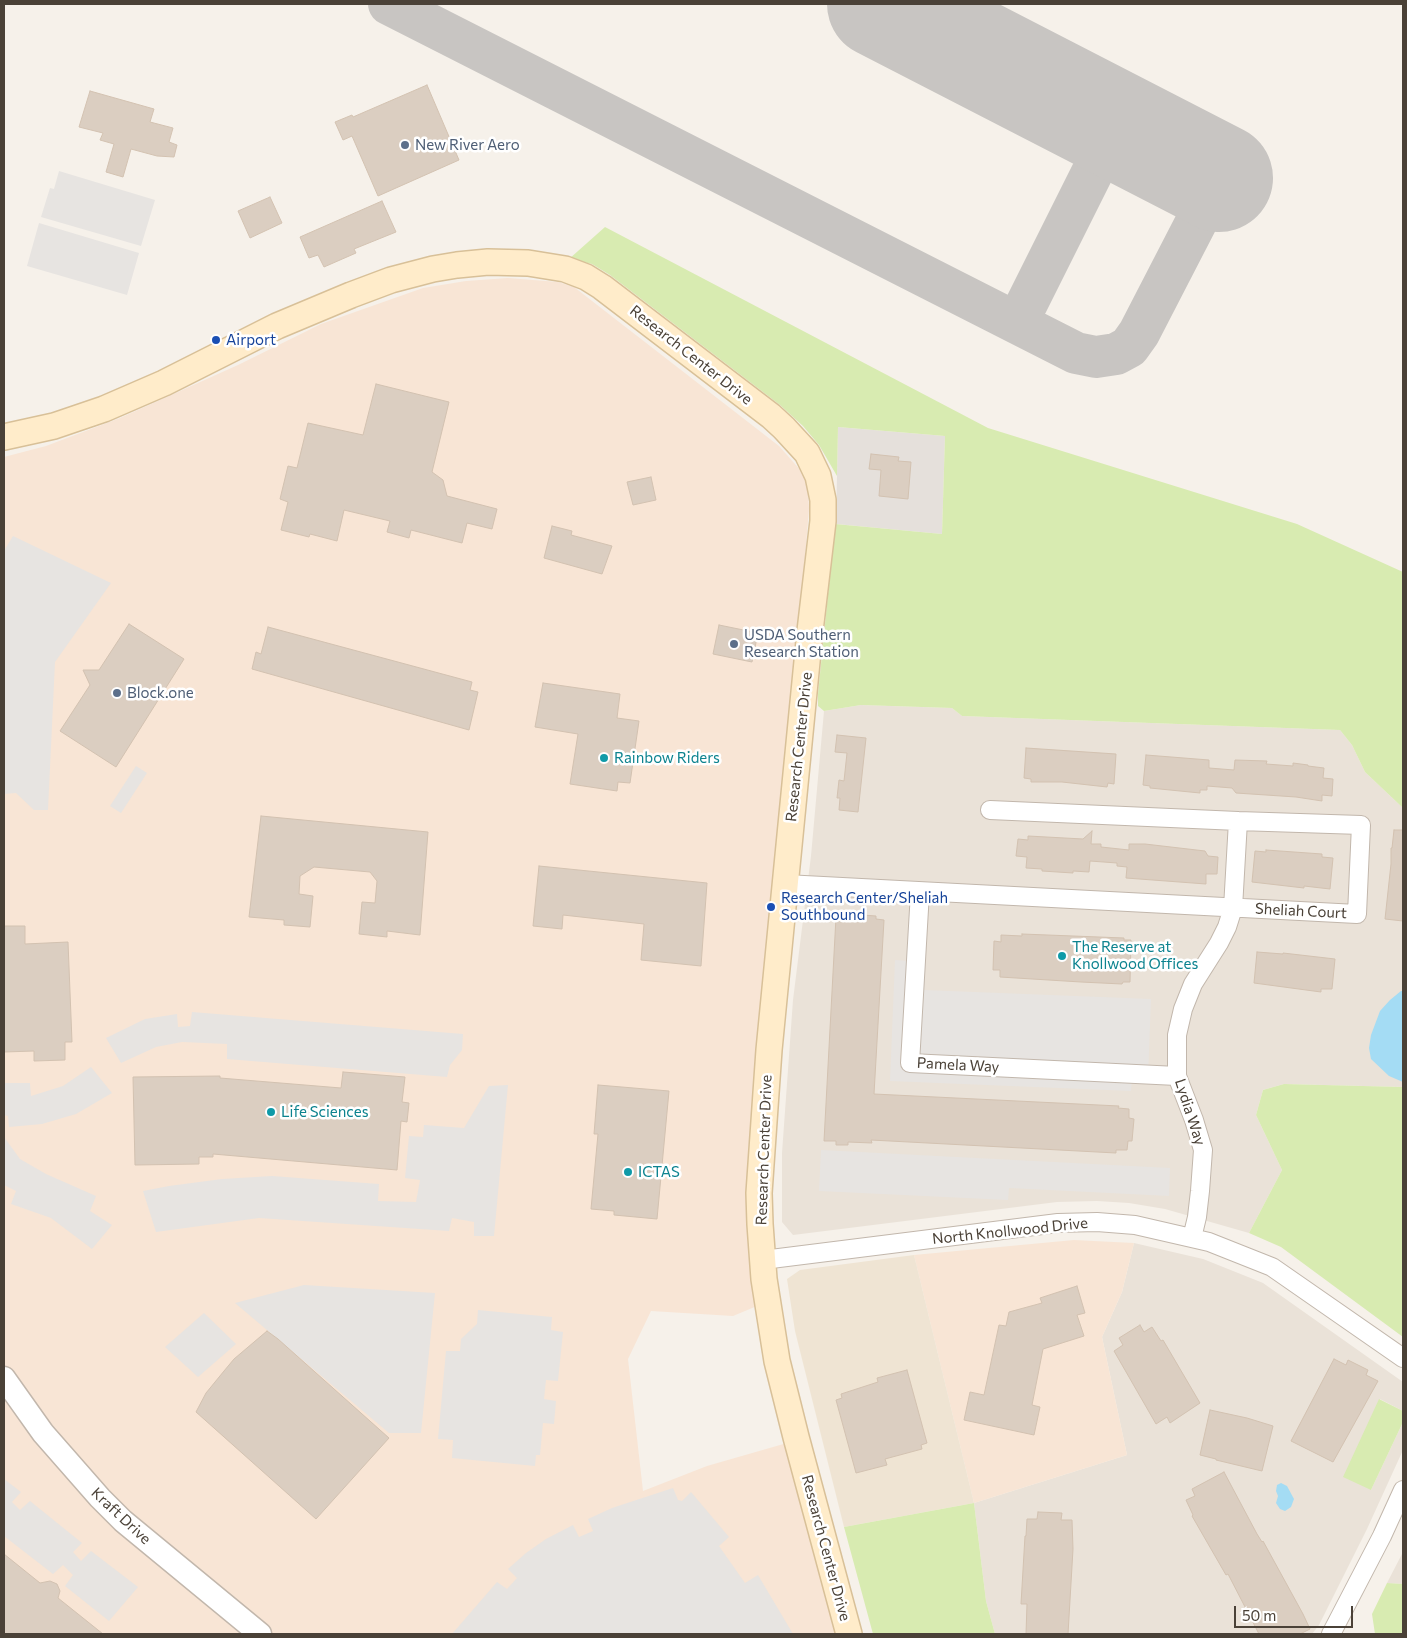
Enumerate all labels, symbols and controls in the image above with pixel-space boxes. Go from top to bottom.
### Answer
place label: New River Aero [415,136,520,154]
marker: New River Aero [399,139,411,151]
street label: Research Center Drive [626,302,756,408]
place label: Airport [226,331,276,349]
marker: Airport [210,334,222,346]
place label: USDA Southern Research Station [744,626,859,661]
marker: USDA Southern Research Station [728,638,740,650]
street label: Research Center Drive [782,671,816,823]
place label: Block.one [127,684,194,702]
marker: Block.one [111,687,123,699]
place label: Rainbow Riders [614,749,720,767]
marker: Rainbow Riders [598,752,610,764]
place label: Research Center/Sheliah Southbound [781,889,948,924]
street label: Sheliah Court [1255,900,1347,922]
marker: Research Center/Sheliah Southbound [765,901,777,913]
place label: The Reserve at Knollwood Offices [1072,938,1198,973]
marker: The Reserve at Knollwood Offices [1056,950,1068,962]
street label: Pamela Way [916,1054,1000,1076]
street label: Research Center Drive [752,1074,776,1226]
street label: Lydia Way [1171,1076,1209,1148]
place label: Life Sciences [281,1103,369,1121]
marker: Life Sciences [265,1106,277,1118]
place label: ICTAS [638,1163,680,1181]
marker: ICTAS [622,1166,634,1178]
street label: North Knollwood Drive [931,1214,1089,1248]
street label: Research Center Drive [798,1473,854,1623]
street label: Kraft Drive [87,1484,155,1548]
scale bar [1237,1596,1356,1628]
text: 50 m [1242,1606,1276,1624]

